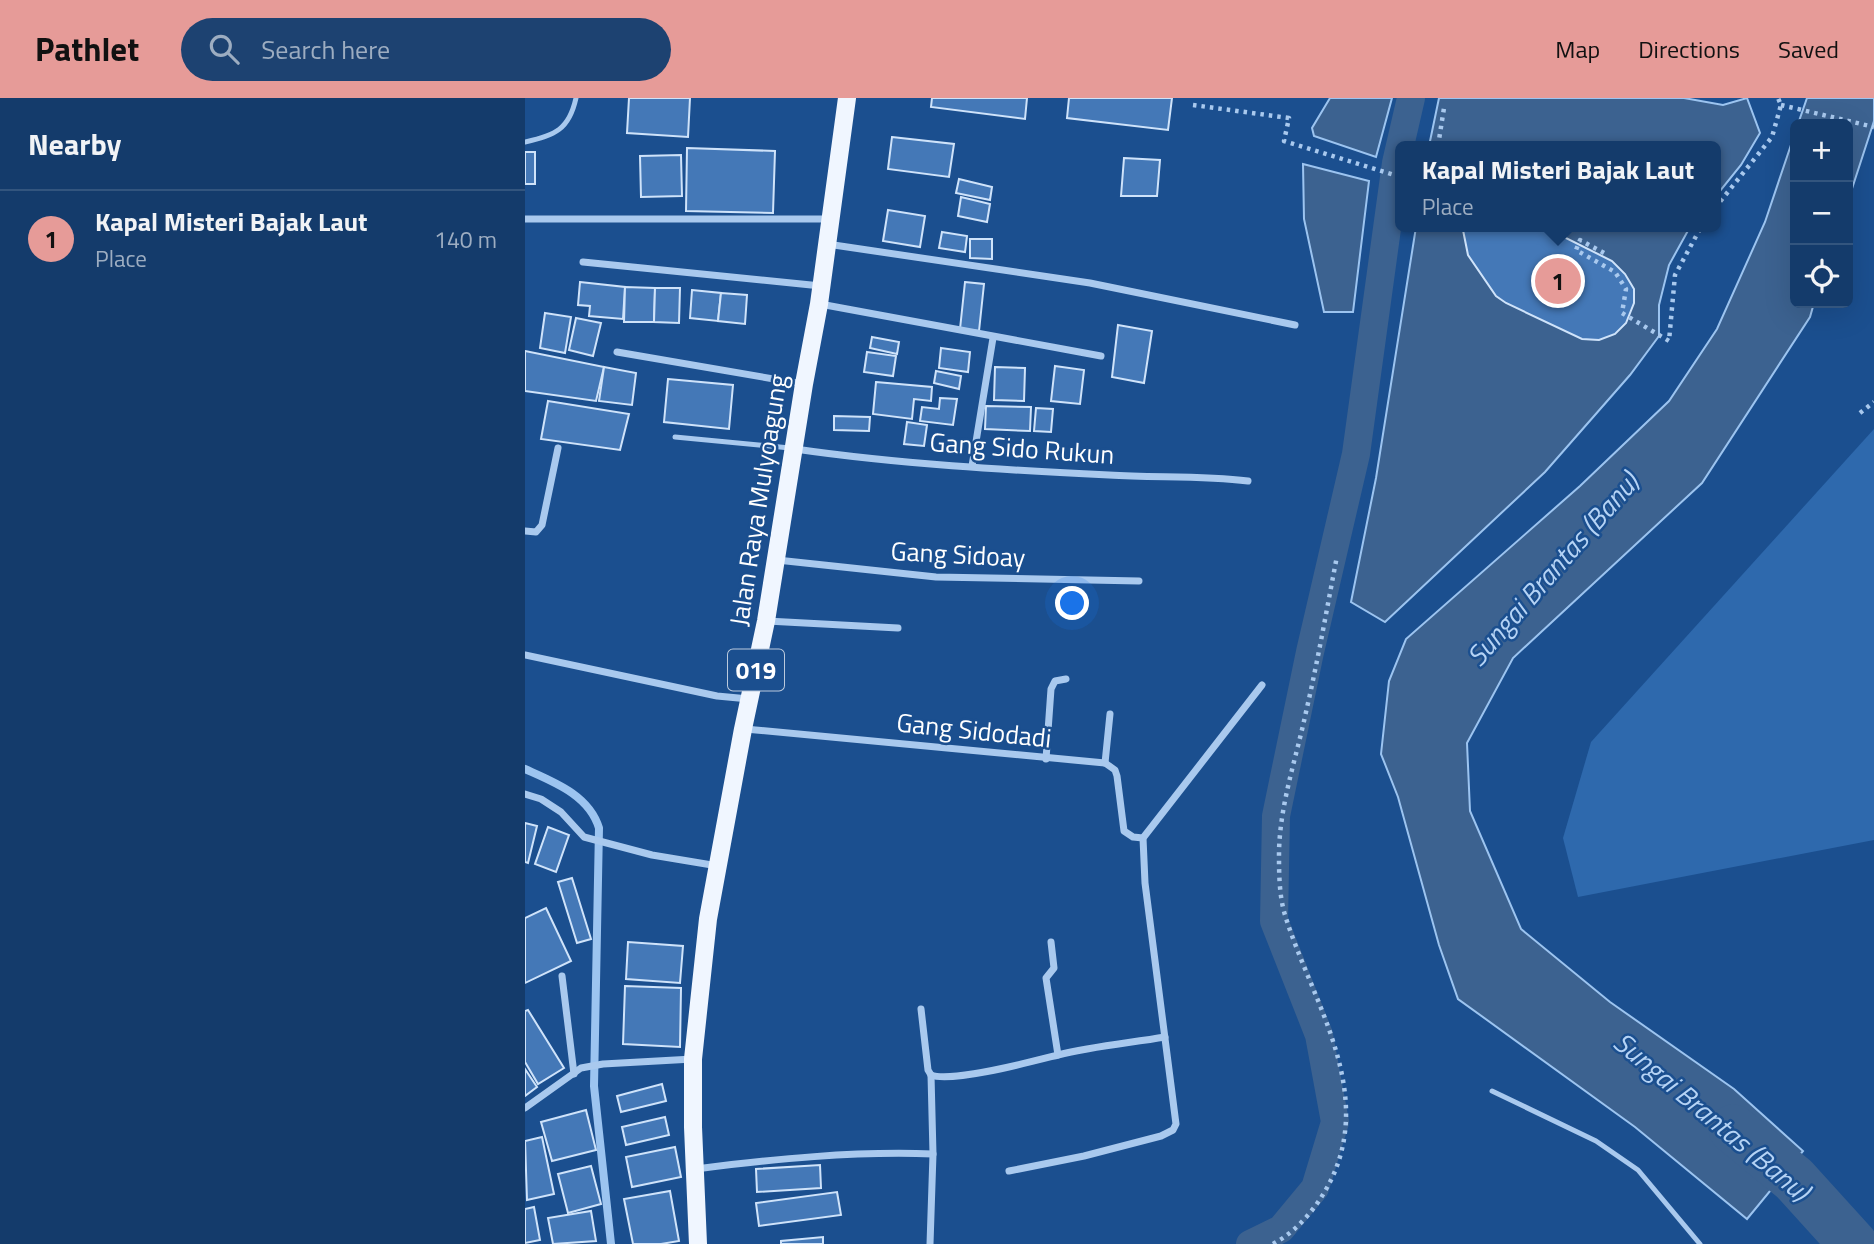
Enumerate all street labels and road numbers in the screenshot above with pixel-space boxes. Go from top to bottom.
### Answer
street label: Jalan Raya Mulyoagung [719,371,797,629]
street label: Gang Sido Rukun [928,422,1116,474]
street label: Gang Sidoay [890,531,1026,577]
road number: 019 [728,650,784,690]
street label: Gang Sidodadi [895,702,1053,758]

